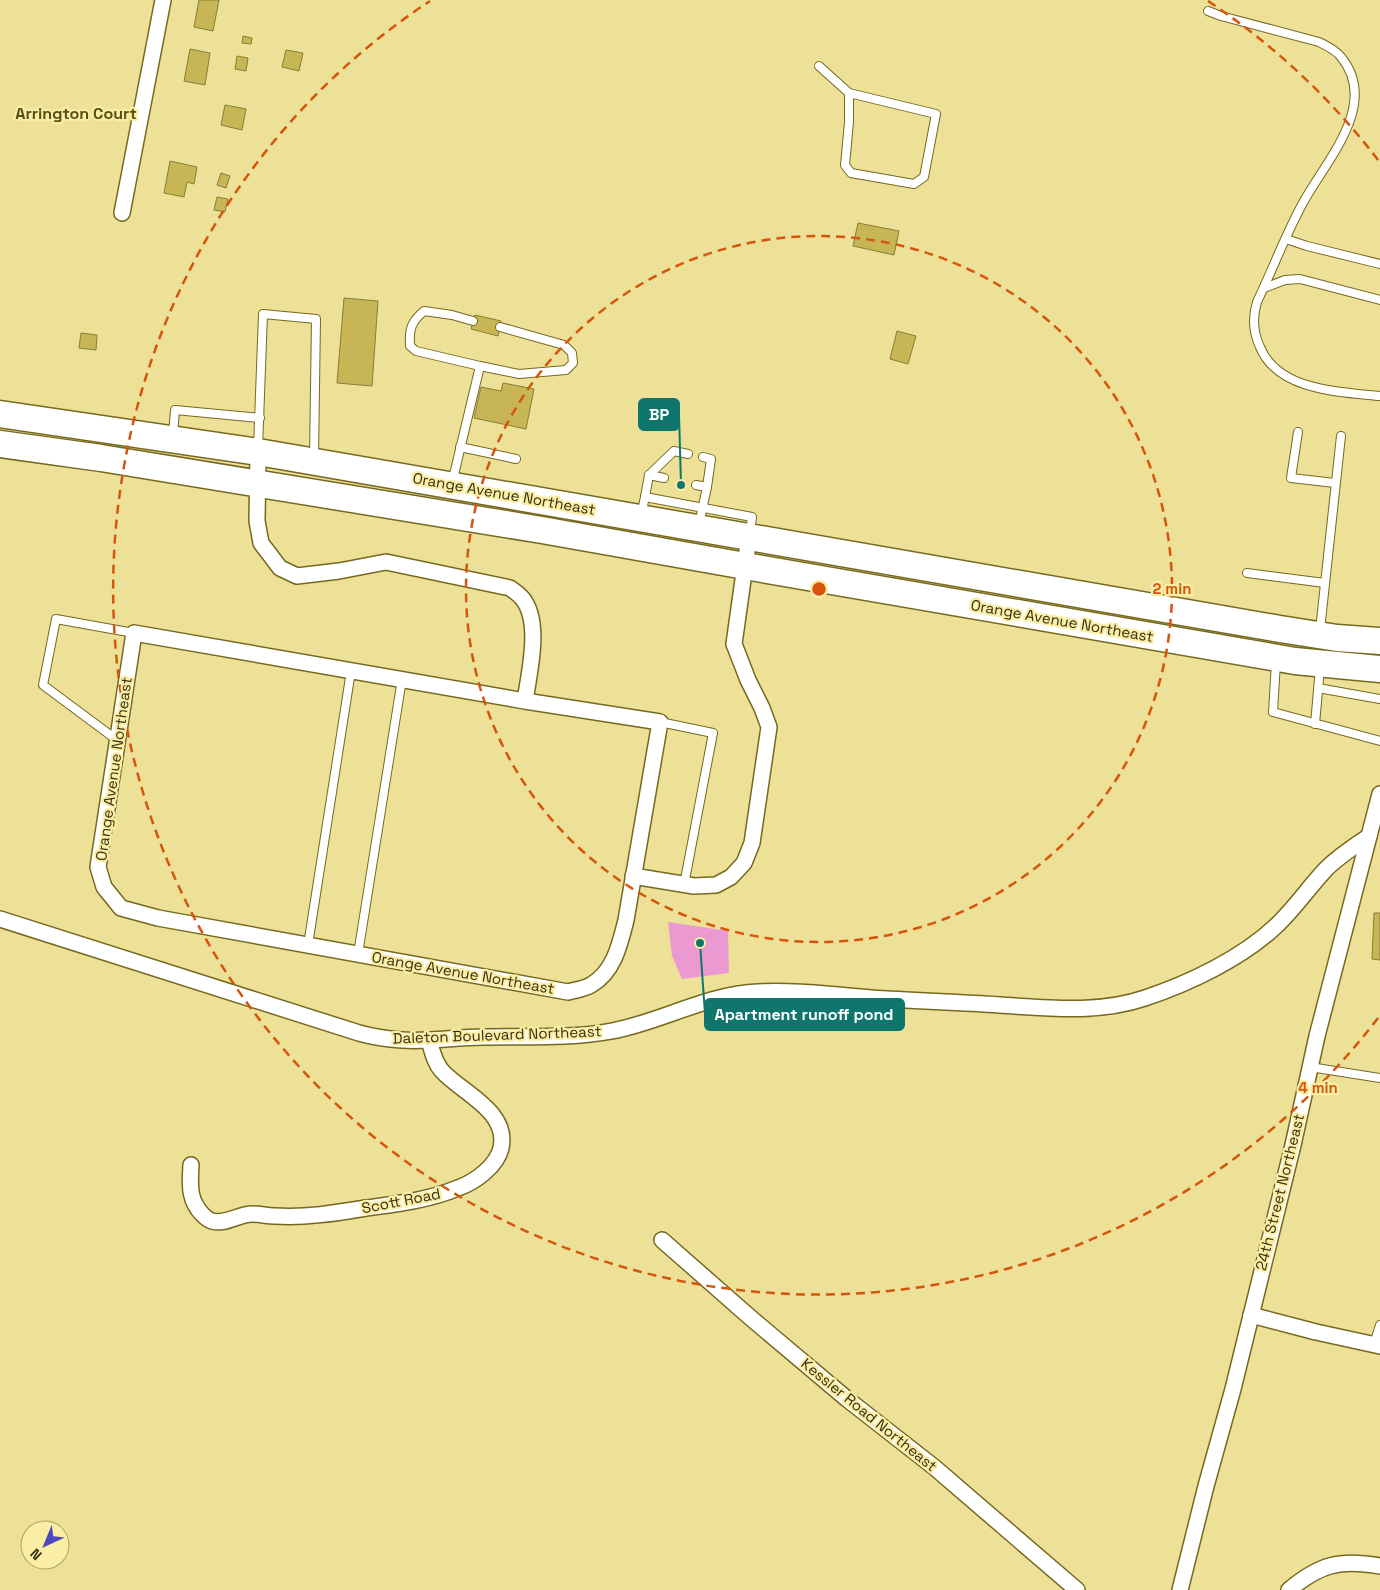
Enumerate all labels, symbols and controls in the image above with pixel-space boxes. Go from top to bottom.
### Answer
district label: Arrington Court [15,103,137,124]
callout: BP [639,399,679,430]
text: BP [649,404,669,425]
street label: Orange Avenue Northeast [411,468,597,519]
text: 2 min [1153,579,1191,598]
centre of rings [810,580,828,598]
street label: Orange Avenue Northeast [969,595,1155,646]
street label: Orange Avenue Northeast [91,676,136,862]
street label: Orange Avenue Northeast [370,947,556,998]
callout: Apartment runoff pond [705,999,904,1030]
text: Apartment runoff pond [714,1004,894,1025]
street label: Daleton Boulevard Northeast [392,1021,602,1048]
text: 4 min [1298,1078,1338,1097]
street label: 24th Street Northeast [1251,1112,1308,1272]
street label: Scott Road [360,1184,442,1217]
street label: Kessler Road Northeast [798,1354,941,1475]
north arrow [20,1520,70,1570]
text: N [26,1545,46,1564]

